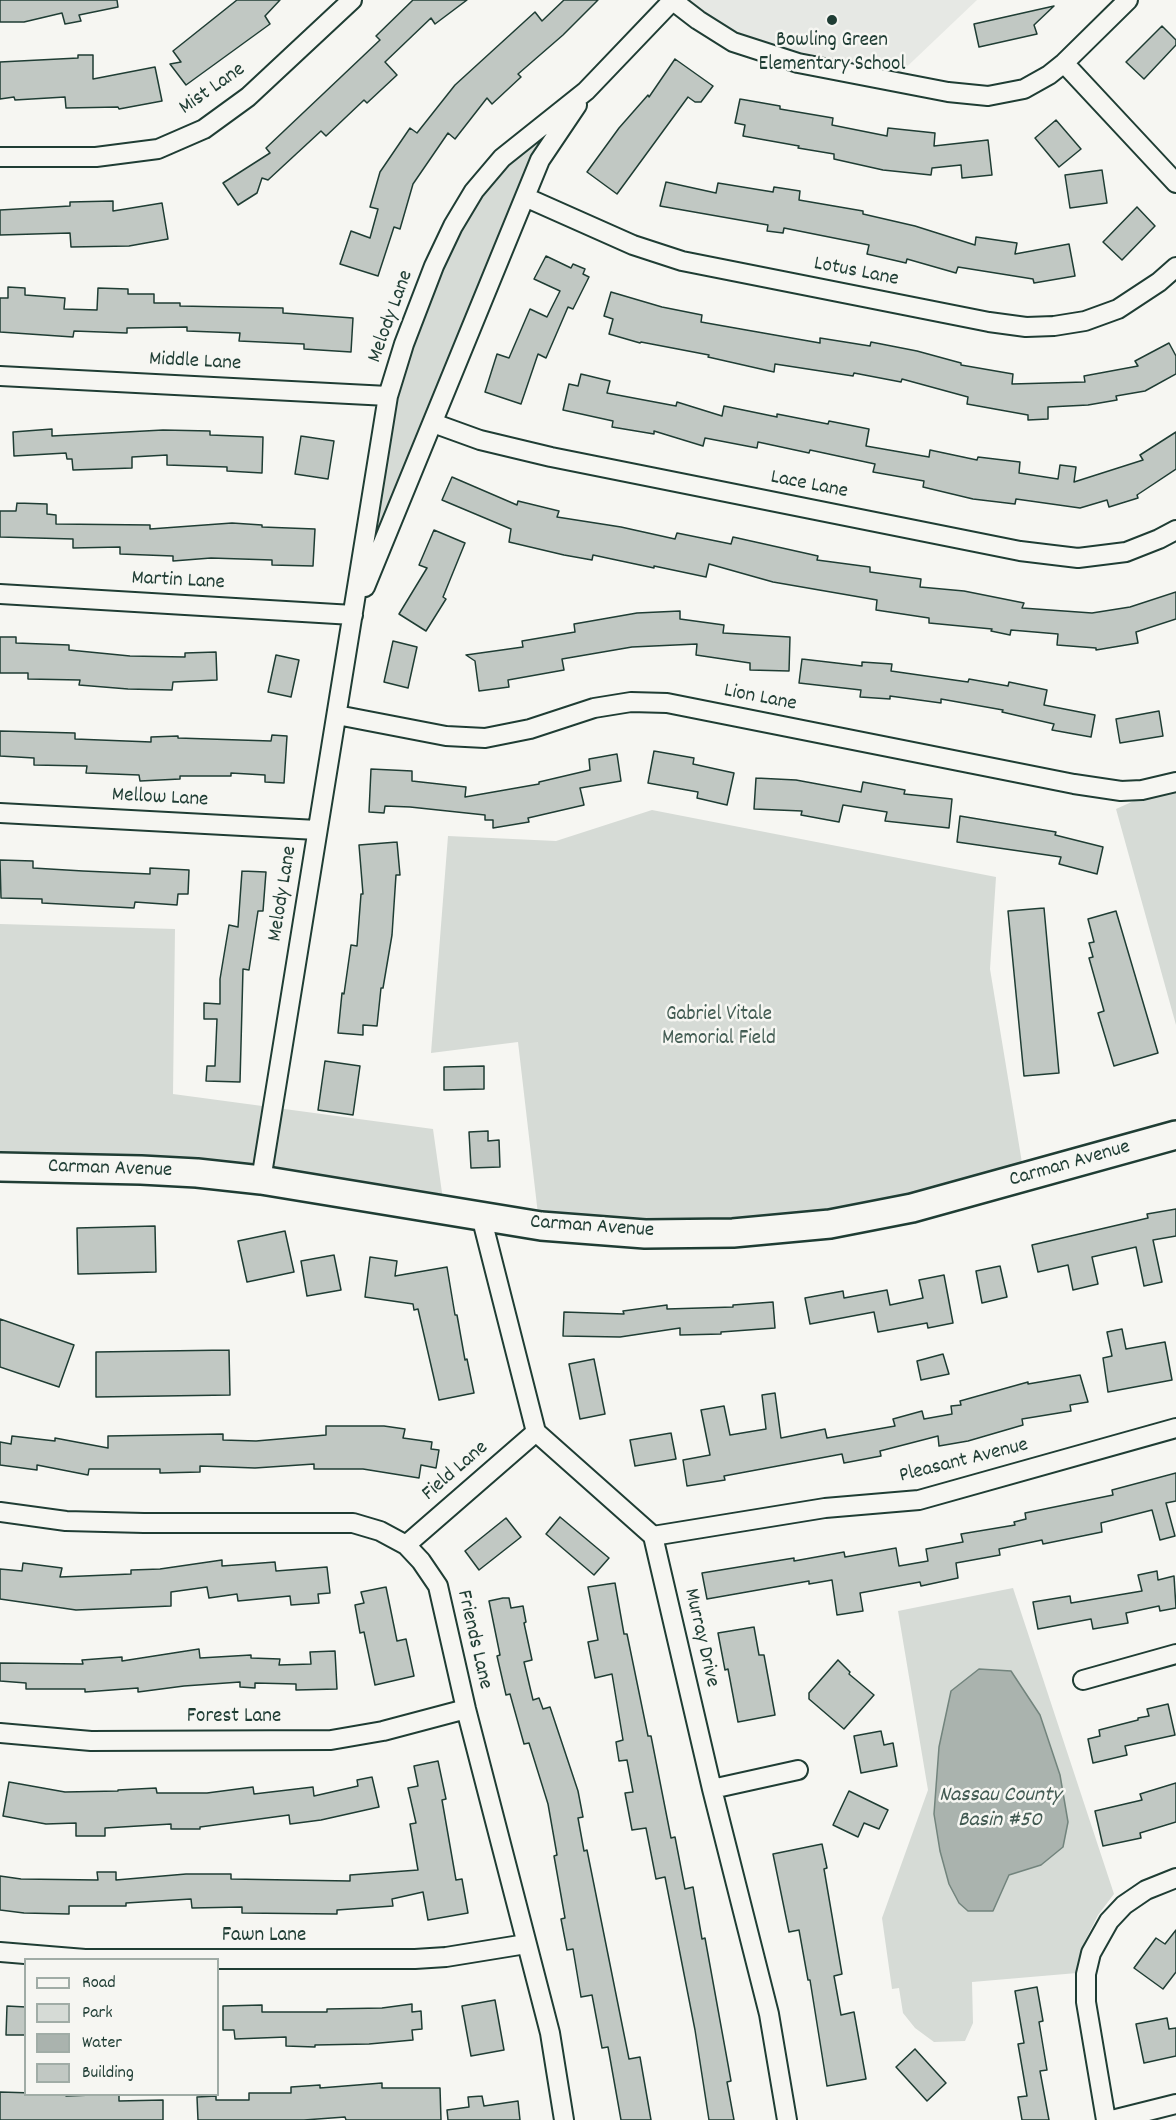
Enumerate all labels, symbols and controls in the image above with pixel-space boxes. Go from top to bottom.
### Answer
marker: Bowling Green Elementary School [825,13,839,27]
place label: Bowling Green Elementary School [759,29,905,79]
street label: Mist Lane [175,58,251,122]
street label: Lotus Lane [812,252,900,294]
street label: Melody Lane [364,267,420,367]
street label: Middle Lane [148,348,242,378]
street label: Lace Lane [768,466,850,506]
street label: Martin Lane [131,567,225,597]
street label: Lion Lane [721,680,799,718]
street label: Mellow Lane [111,784,209,814]
street label: Melody Lane [264,844,304,944]
park label: Gabriel Vitale Memorial Field [662,1003,776,1053]
street label: Carman Avenue [1007,1136,1133,1194]
street label: Carman Avenue [47,1155,173,1185]
street label: Carman Avenue [529,1211,655,1245]
street label: Pleasant Avenue [897,1434,1031,1490]
street label: Field Lane [418,1436,494,1508]
street label: Murray Drive [676,1586,724,1690]
street label: Friends Lane [449,1588,497,1692]
street label: Forest Lane [187,1705,281,1731]
water label: Nassau County Basin #50 [939,1784,1061,1836]
street label: Fawn Lane [222,1924,306,1950]
legend [24,1958,219,2096]
text: Road [82,1971,116,1996]
text: Park [82,2001,113,2026]
text: Water [82,2031,122,2056]
text: Building [82,2061,134,2086]

